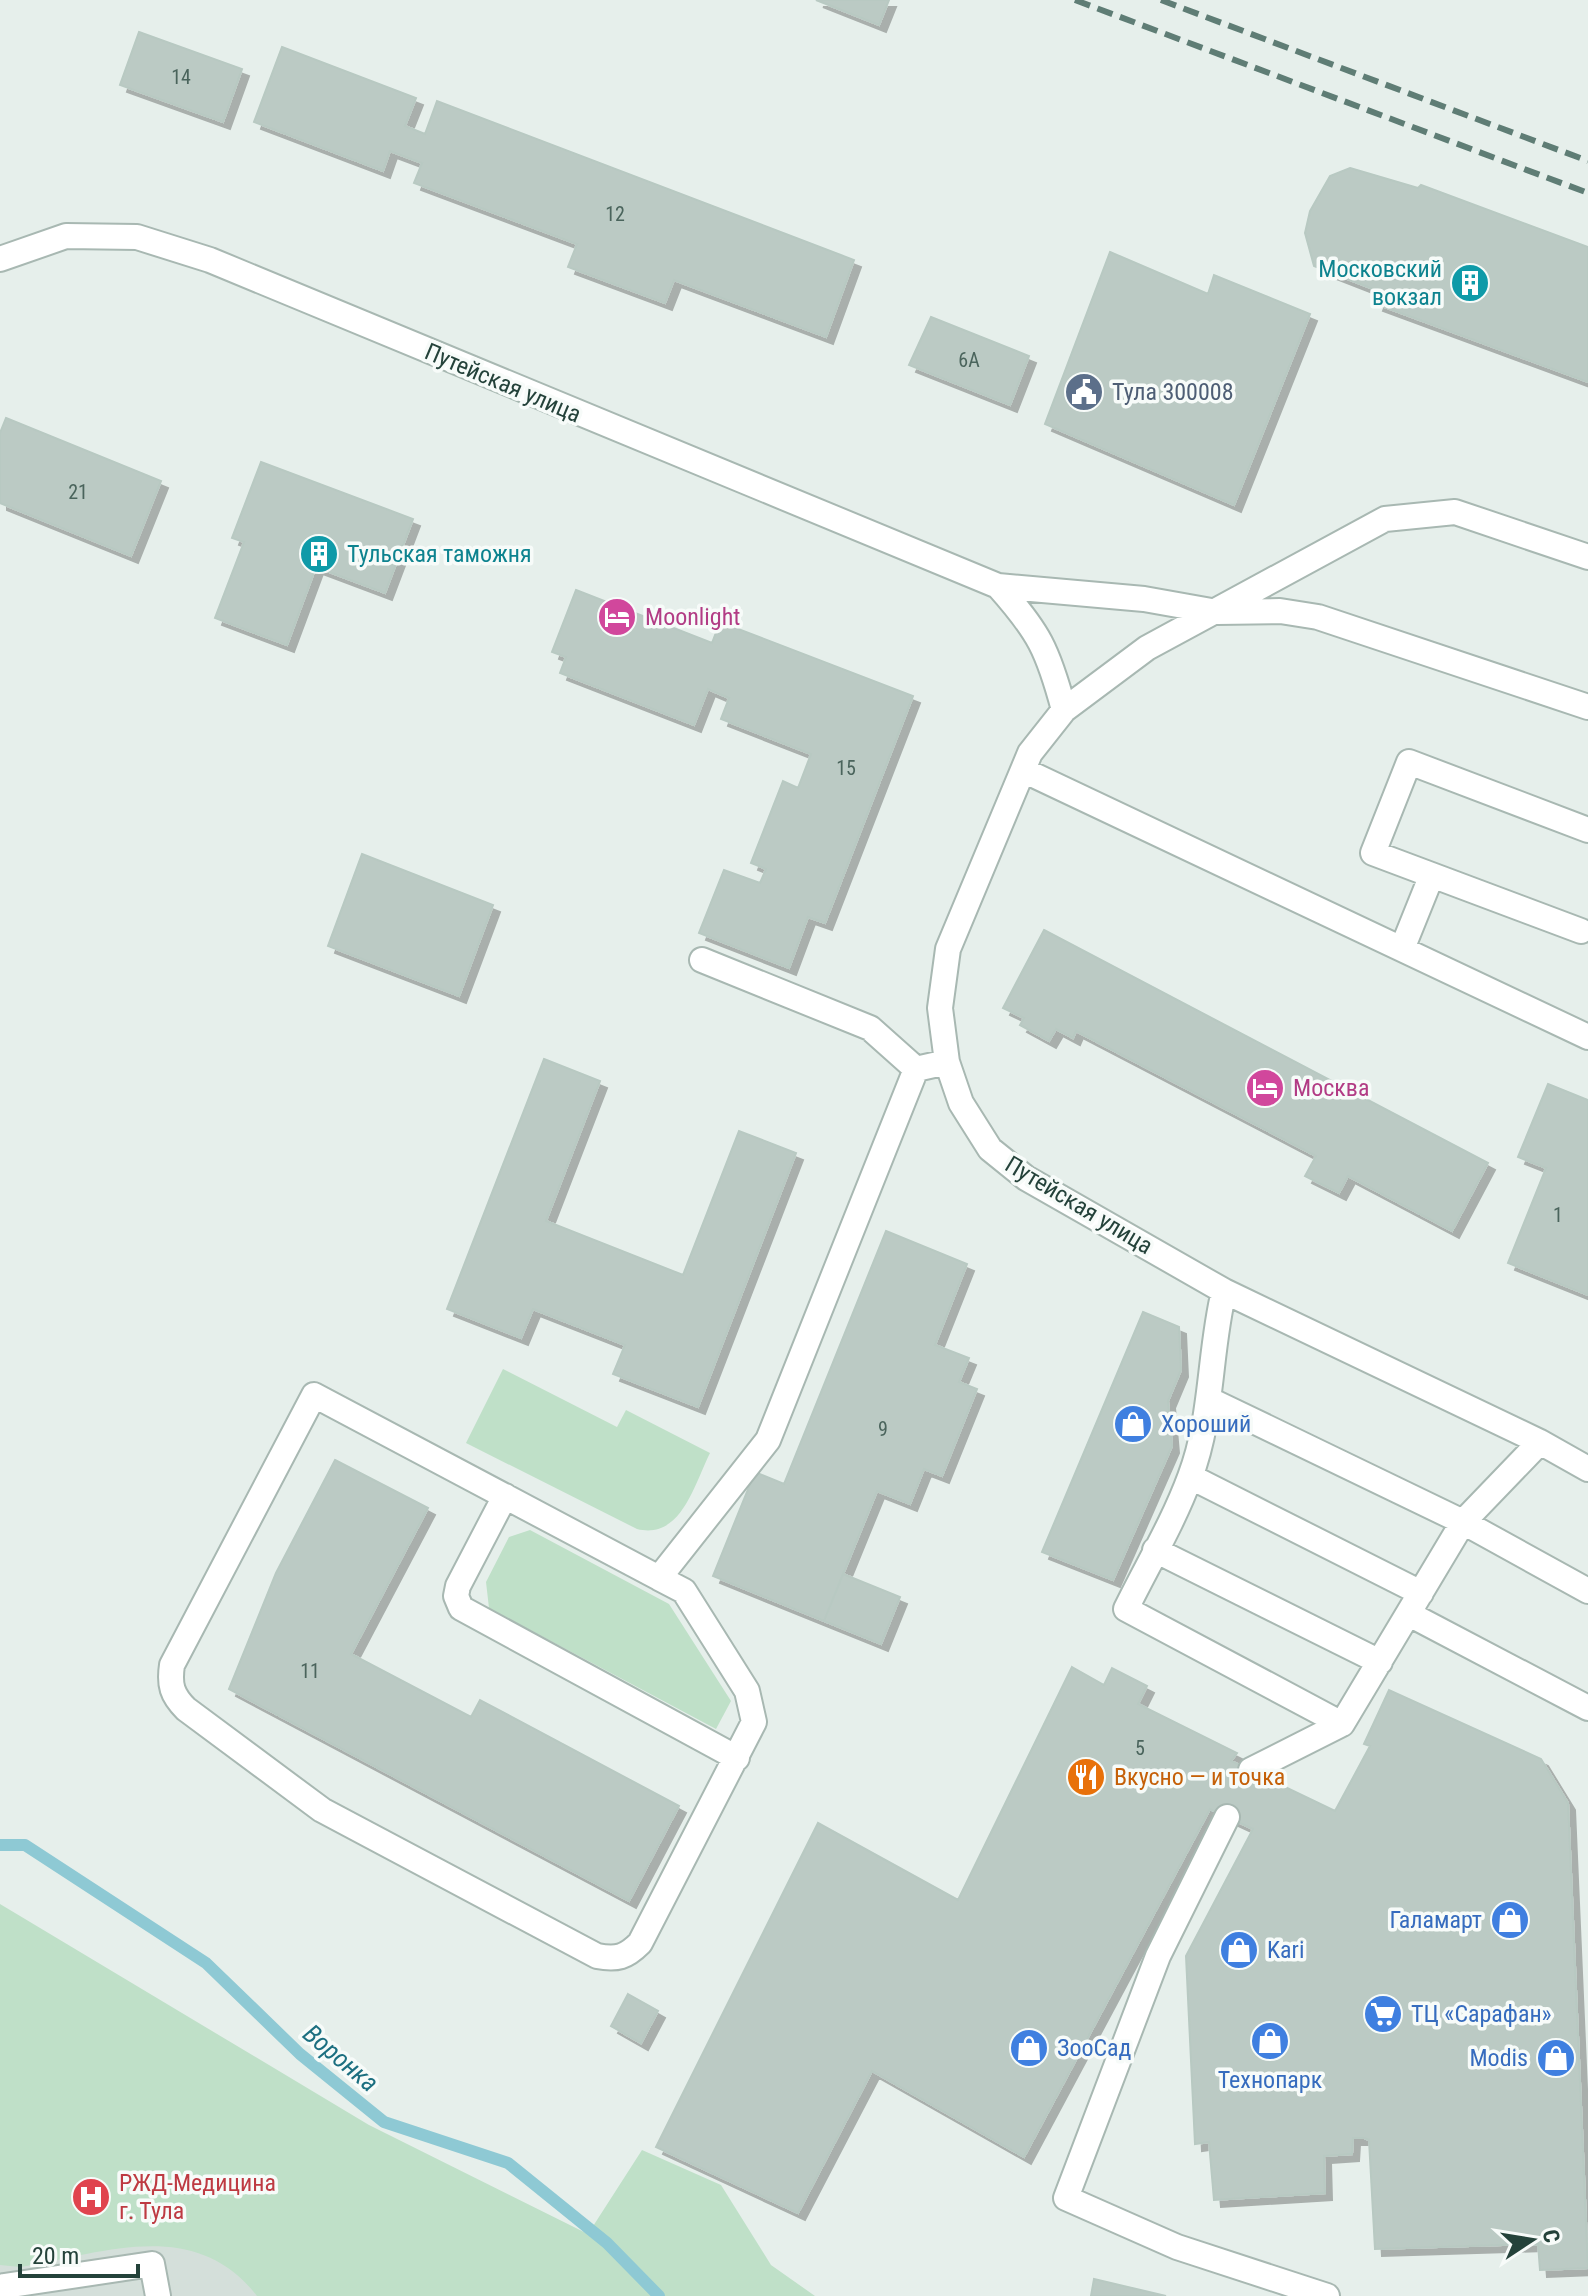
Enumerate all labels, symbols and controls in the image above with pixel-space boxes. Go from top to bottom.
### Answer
house number: 14 [171,65,191,89]
house number: 12 [605,202,625,226]
place label: Московский вокзал [1318,255,1442,311]
building icon: Московский вокзал [1449,262,1491,304]
street label: Путейская улица [421,338,585,428]
house number: 6А [958,348,980,372]
public building icon: Тула 300008 [1063,371,1105,413]
place label: Тула 300008 [1112,378,1234,406]
house number: 21 [68,480,88,504]
building icon: Тульская таможня [298,533,340,575]
place label: Тульская таможня [347,540,532,568]
hotel icon: Moonlight [596,596,638,638]
place label: Moonlight [645,603,740,631]
house number: 15 [836,756,856,780]
hotel icon: Москва [1244,1067,1286,1109]
place label: Москва [1293,1074,1369,1102]
street label: Путейская улица [1000,1150,1158,1260]
house number: 1 [1553,1203,1563,1227]
shop icon: Хороший [1112,1403,1154,1445]
place label: Хороший [1161,1410,1251,1438]
house number: 9 [878,1417,888,1441]
house number: 11 [300,1659,320,1683]
house number: 5 [1135,1736,1145,1760]
restaurant icon: Вкусно — и точка [1065,1756,1107,1798]
place label: Вкусно — и точка [1114,1763,1285,1791]
shop icon: Галамарт [1489,1899,1531,1941]
place label: Галамарт [1389,1906,1482,1934]
shop icon: Kari [1218,1929,1260,1971]
place label: Kari [1267,1936,1304,1964]
supermarket icon: ТЦ «Сарафан» [1362,1993,1404,2035]
place label: ТЦ «Сарафан» [1411,2000,1552,2028]
water label: Воронка [297,2018,385,2098]
shop icon: Технопарк [1249,2020,1291,2062]
shop icon: ЗооСад [1008,2027,1050,2069]
place label: ЗооСад [1057,2034,1132,2062]
shop icon: Modis [1535,2037,1577,2079]
place label: Modis [1469,2044,1528,2072]
place label: Технопарк [1218,2066,1323,2094]
place label: РЖД-Медицина г. Тула [119,2169,276,2225]
hospital icon: РЖД-Медицина г. Тула [70,2176,112,2218]
north arrow [1492,2200,1572,2280]
text: С [1538,2227,1565,2245]
scale bar [20,2228,138,2278]
text: 20 m [32,2242,79,2270]

